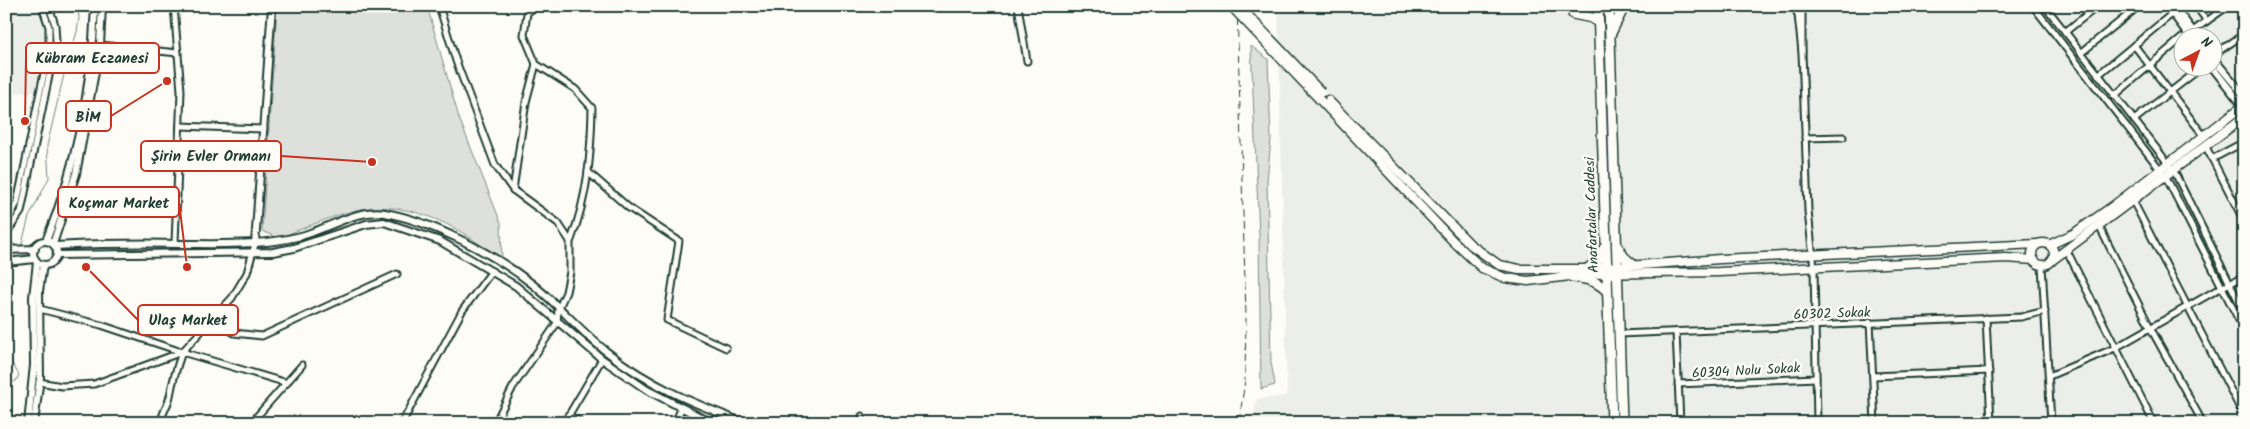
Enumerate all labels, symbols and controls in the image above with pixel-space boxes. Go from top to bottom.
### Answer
north arrow [2172,28,2222,78]
text: N [2195,32,2217,54]
callout: Kübram Eczanesi [26,43,159,73]
text: Kübram Eczanesi [36,47,150,71]
callout: BİM [66,101,111,131]
text: BİM [75,106,101,130]
callout: Şirin Evler Ormanı [141,141,281,171]
text: Şirin Evler Ormanı [151,145,271,169]
street label: Anafartalar Caddesi [1579,156,1605,273]
callout: Koçmar Market [58,187,179,217]
text: Koçmar Market [69,192,169,216]
street label: 60302 Sokak [1793,302,1871,326]
callout: Ulaş Market [138,305,238,335]
text: Ulaş Market [148,309,228,333]
street label: 60304 Nolu Sokak [1691,357,1801,385]

